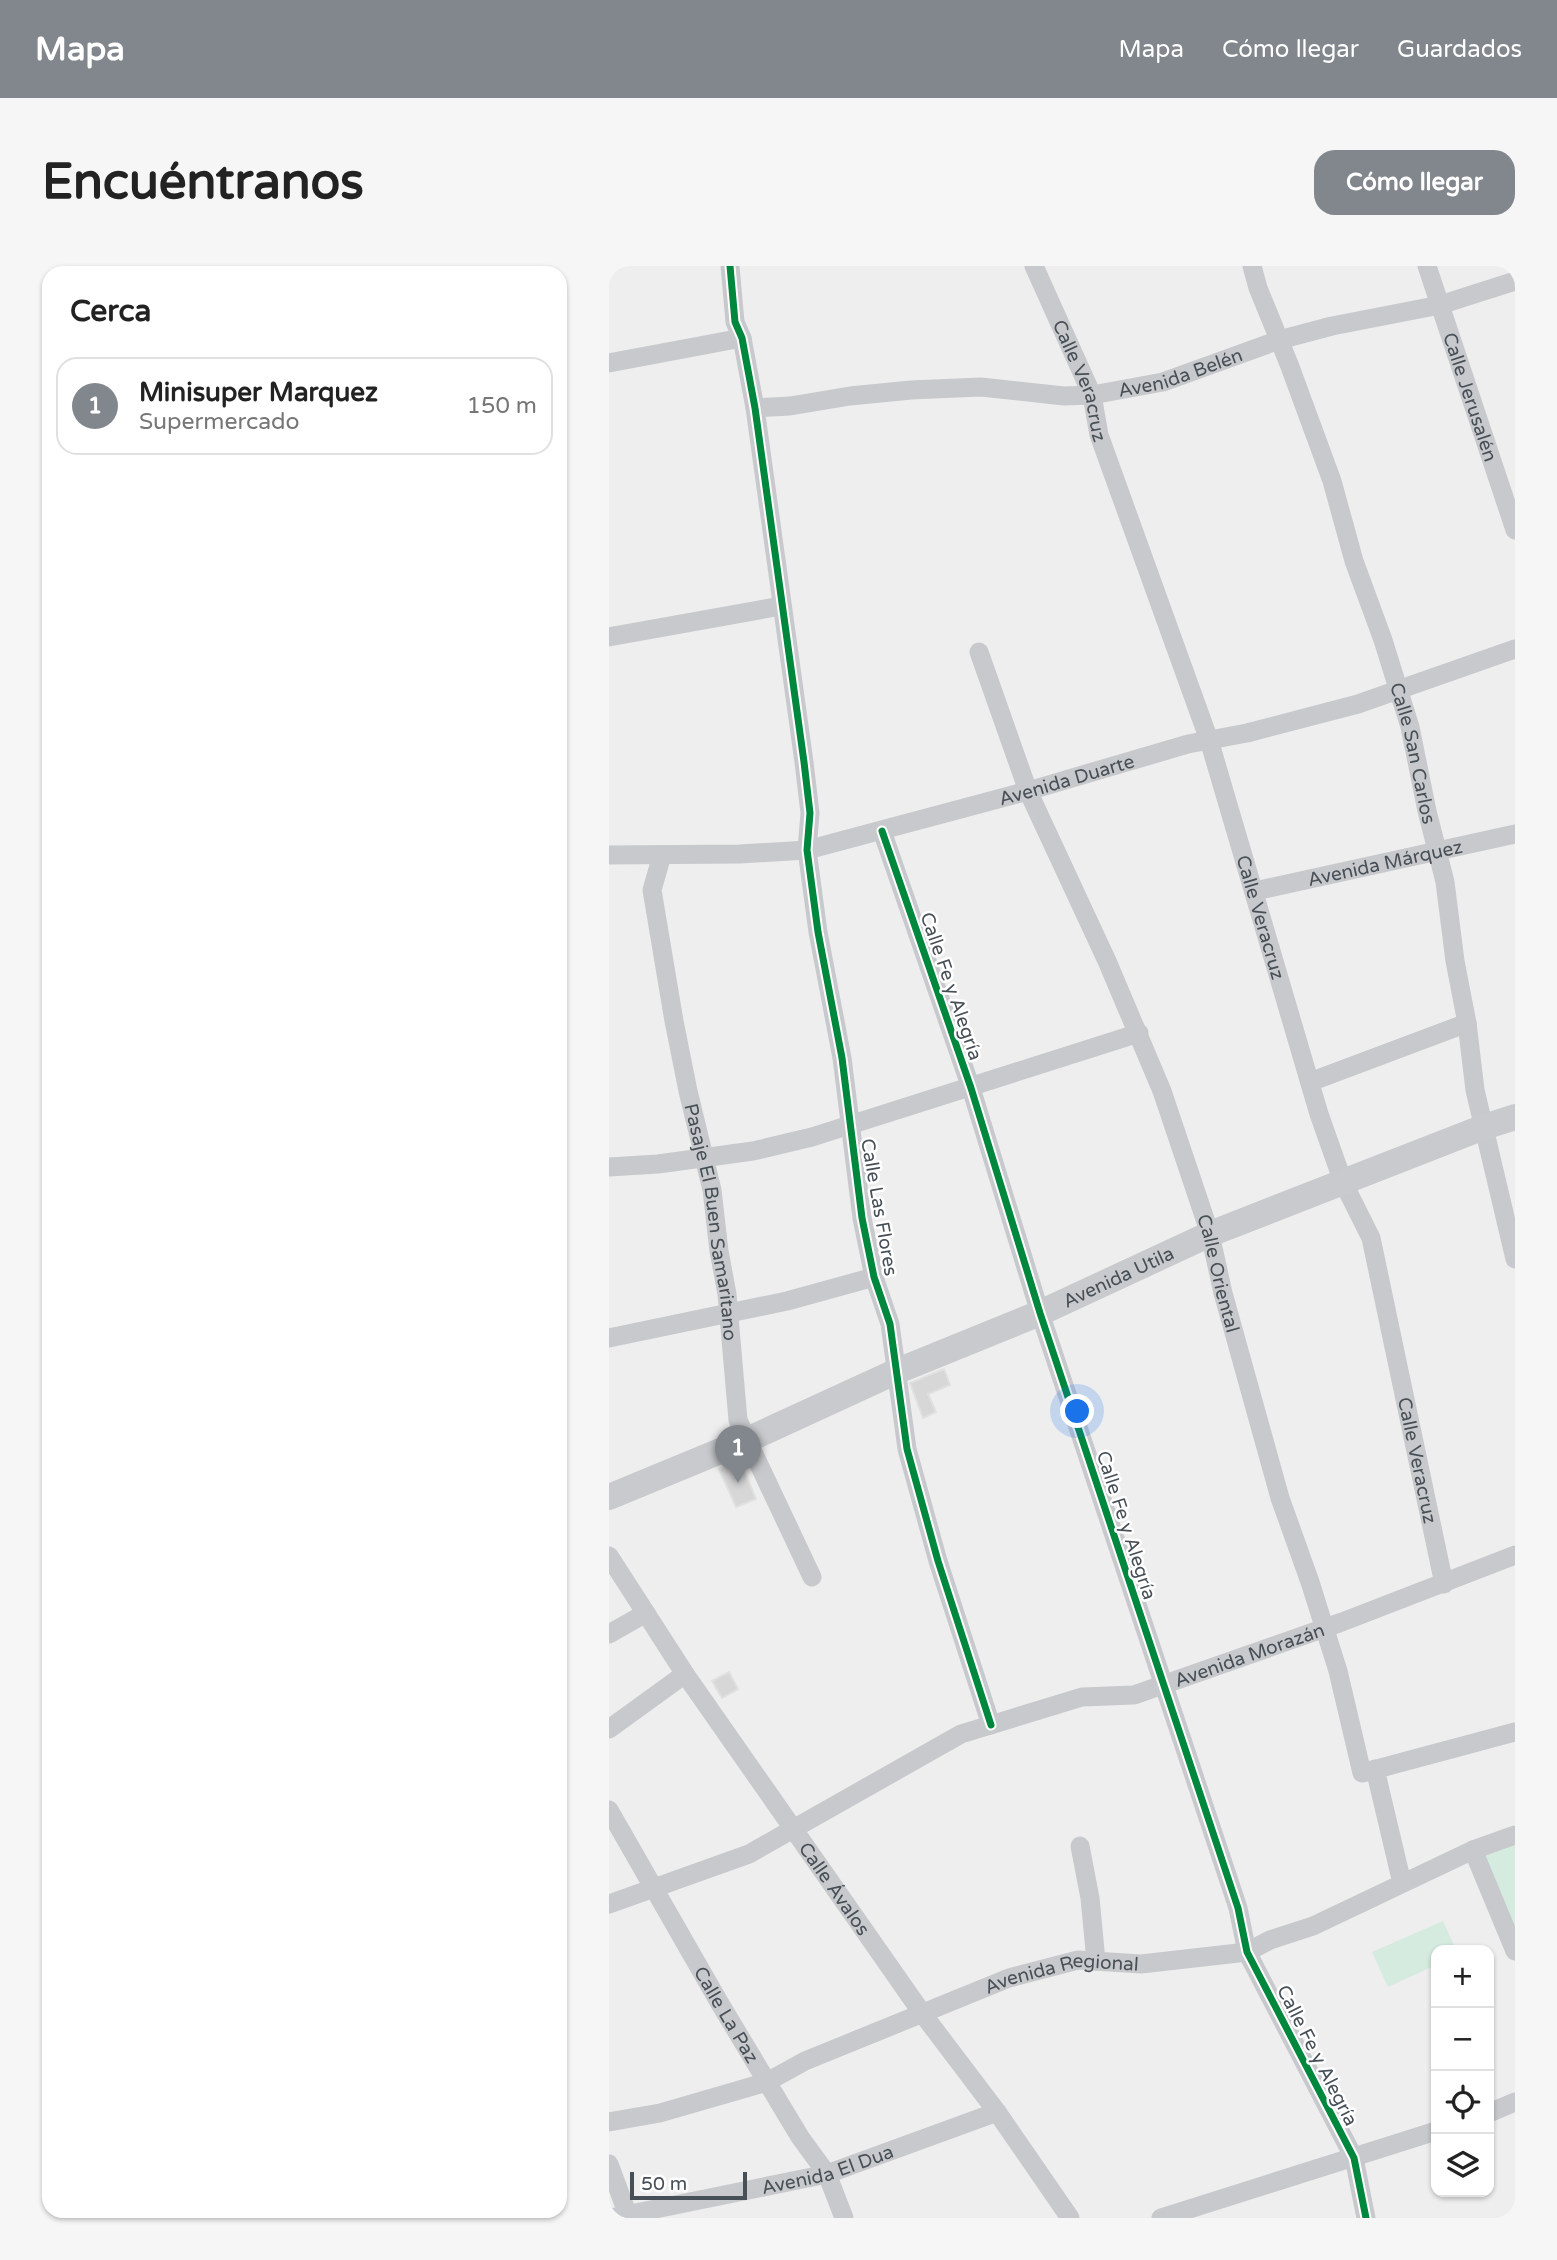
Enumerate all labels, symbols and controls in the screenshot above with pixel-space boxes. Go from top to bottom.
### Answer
text: Mapa [35,30,125,69]
text: Mapa [1119,35,1184,64]
text: Cómo llegar [1222,35,1359,64]
text: Guardados [1397,35,1522,64]
button: Cómo llegar [1314,150,1515,215]
text: Encuéntranos [42,153,364,212]
text: Cerca [70,293,151,330]
street label: Calle Veracruz [1048,316,1111,445]
street label: Calle Jerusalén [1438,330,1501,464]
street label: Avenida Belén [1116,344,1246,402]
text: Minisuper Marquez [139,377,378,408]
text: 1 [88,392,102,420]
text: 150 m [467,392,537,420]
text: Supermercado [139,408,300,436]
street label: Calle San Carlos [1385,680,1440,826]
street label: Avenida Duarte [997,750,1137,810]
street label: Avenida Márquez [1306,836,1465,891]
street label: Calle Veracruz [1231,853,1289,982]
street label: Calle Fe y Alegría [915,910,987,1063]
street label: Pasaje El Buen Samaritano [679,1101,741,1342]
street label: Calle Las Flores [856,1137,902,1278]
street label: Calle Oriental [1192,1211,1243,1335]
street label: Avenida Utila [1060,1242,1178,1313]
your location [1060,1394,1094,1428]
street label: Calle Veracruz [1393,1395,1441,1526]
pin: 1 [715,1425,761,1483]
street label: Calle Fe y Alegría [1092,1448,1160,1602]
street label: Avenida Morazán [1172,1619,1328,1692]
street label: Calle Ávalos [794,1838,874,1940]
map controls [1431,1945,1494,2197]
button: + [1431,1945,1494,2008]
street label: Avenida Regional [981,1950,1139,1999]
street label: Calle La Paz [689,1963,763,2067]
street label: Calle Fe y Alegría [1272,1981,1362,2129]
button: − [1431,2008,1494,2071]
button: locate [1431,2071,1494,2134]
button: layers [1431,2134,1494,2197]
street label: Avenida El Dua [760,2141,897,2199]
scale bar [630,2169,747,2201]
text: 50 m [641,2173,687,2195]

